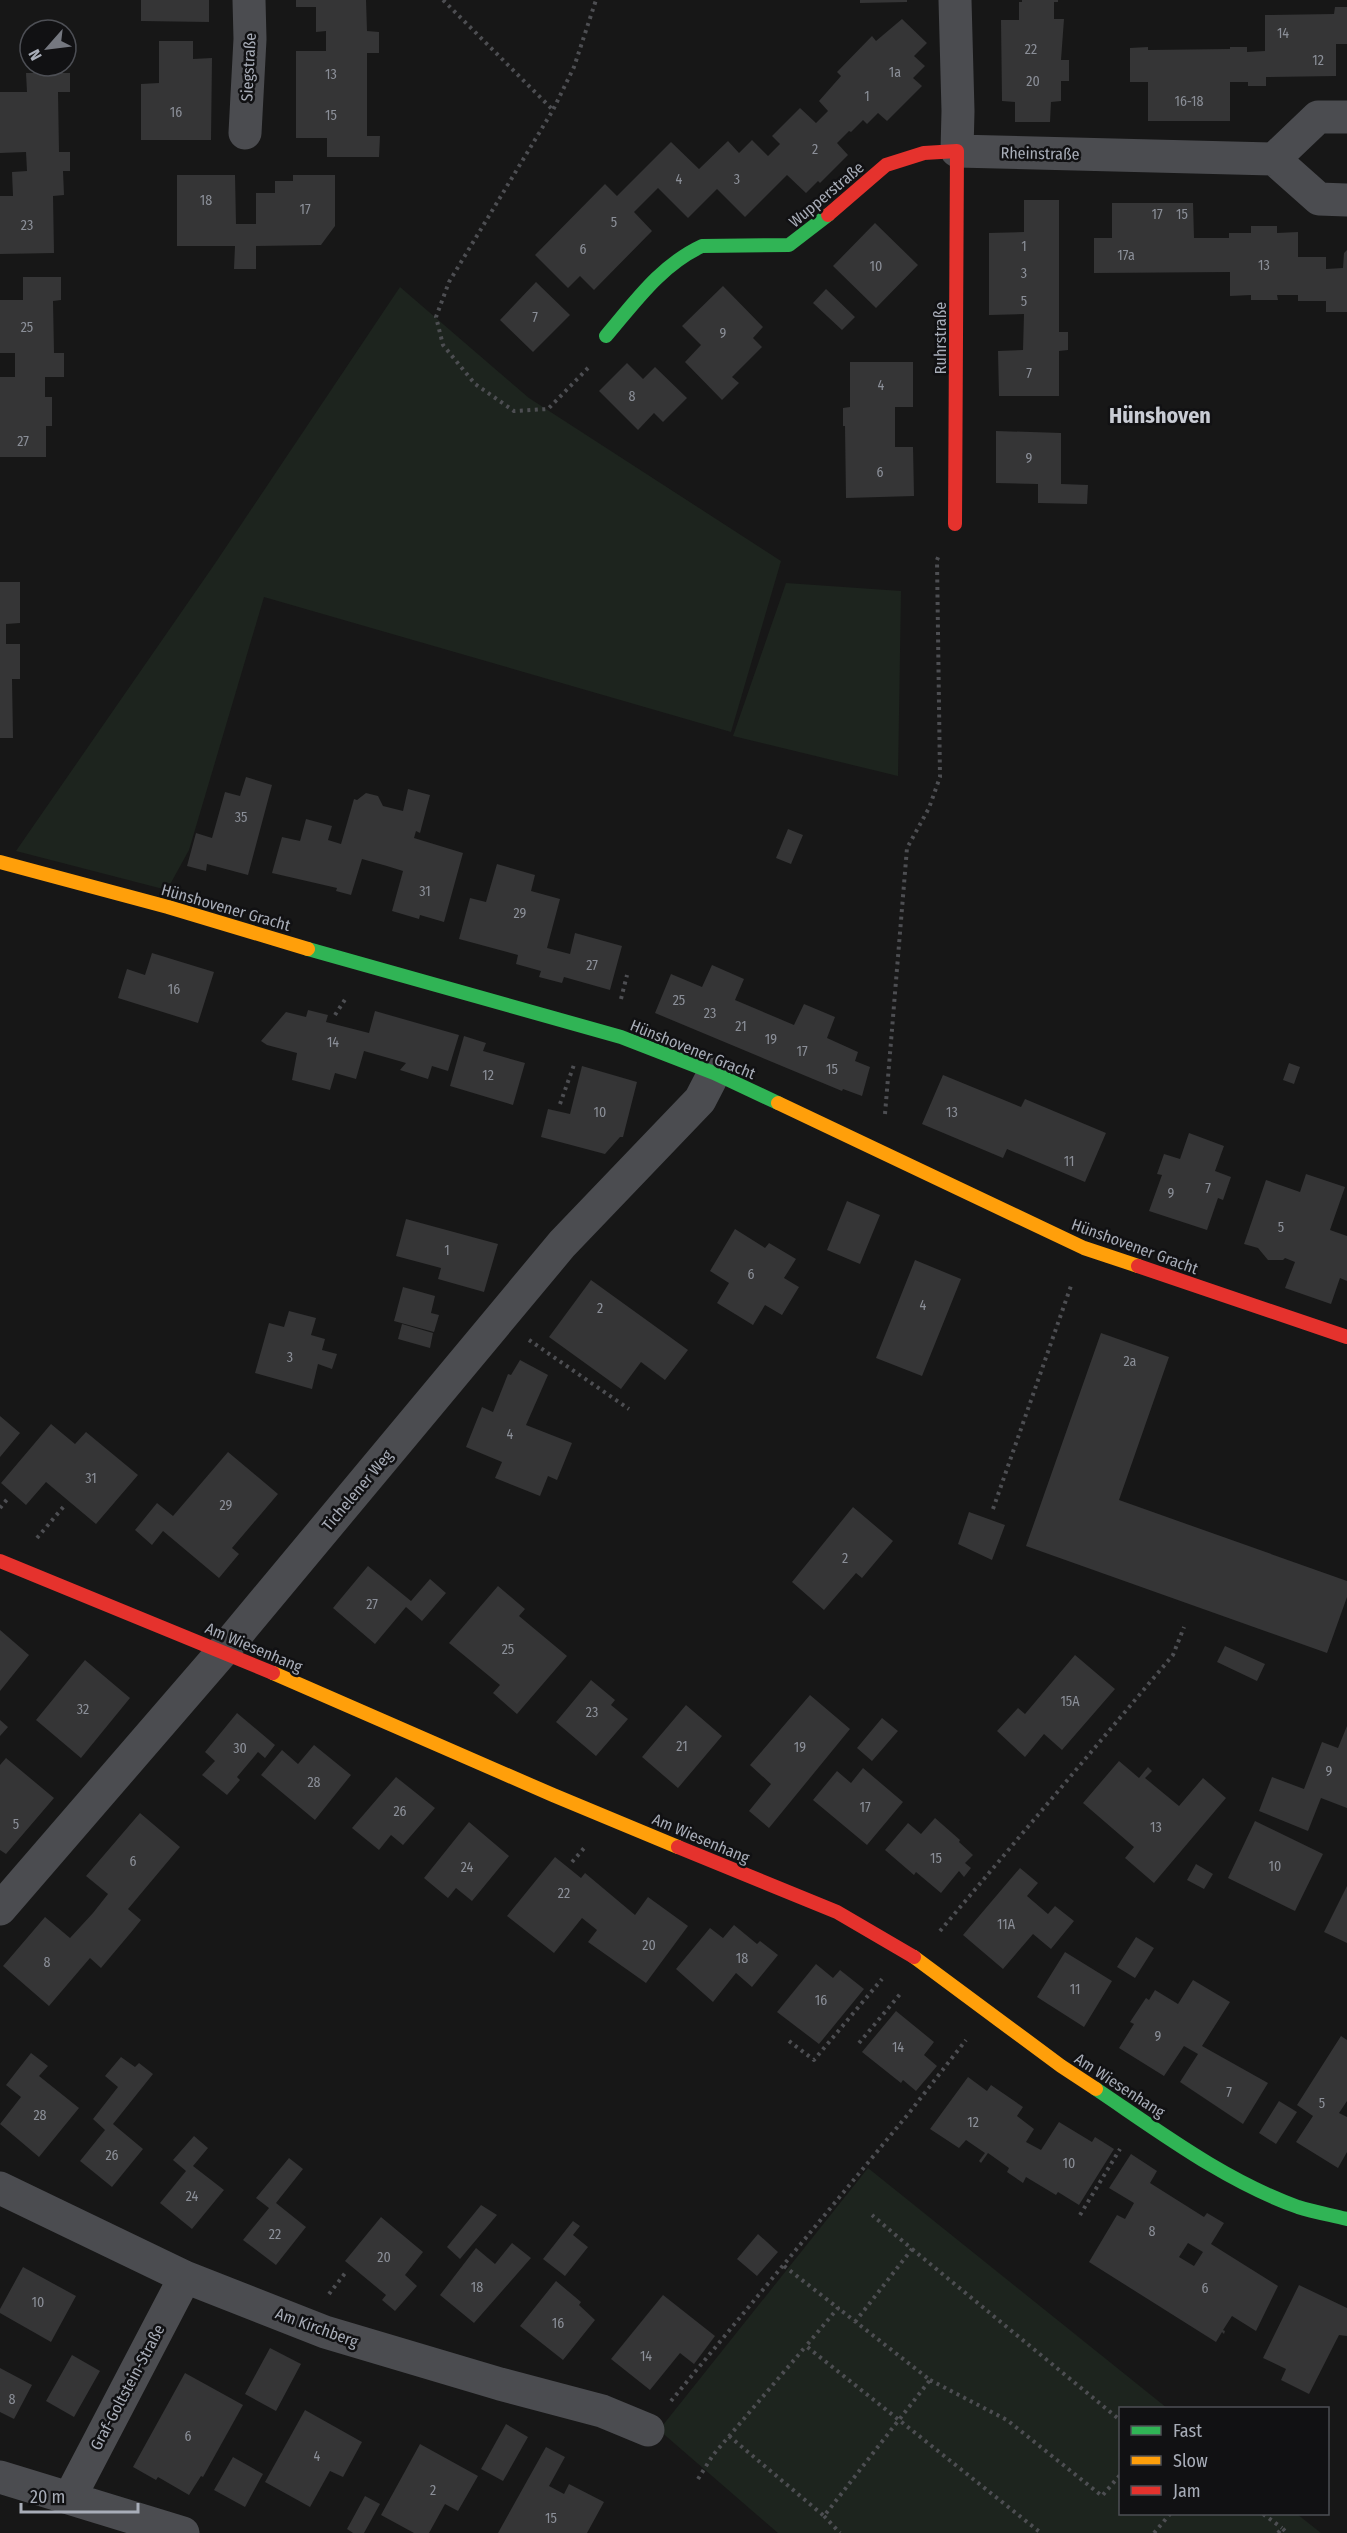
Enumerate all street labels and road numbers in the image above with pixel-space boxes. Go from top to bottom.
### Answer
street label: Siegstraße [237,32,260,102]
street label: Rheinstraße [1000,143,1080,164]
street label: Wupperstraße [785,157,868,231]
street label: Ruhrstraße [931,302,950,374]
street label: Hünshovener Gracht [159,880,293,935]
street label: Hünshovener Gracht [627,1016,759,1084]
street label: Hünshovener Gracht [1069,1215,1201,1278]
street label: Tichelener Weg [318,1446,397,1535]
street label: Am Wiesenhang [202,1618,306,1677]
street label: Am Wiesenhang [649,1809,753,1868]
street label: Am Wiesenhang [1071,2049,1169,2122]
street label: Am Kirchberg [273,2304,361,2351]
street label: Graf-Goltstein-Straße [86,2321,169,2453]

